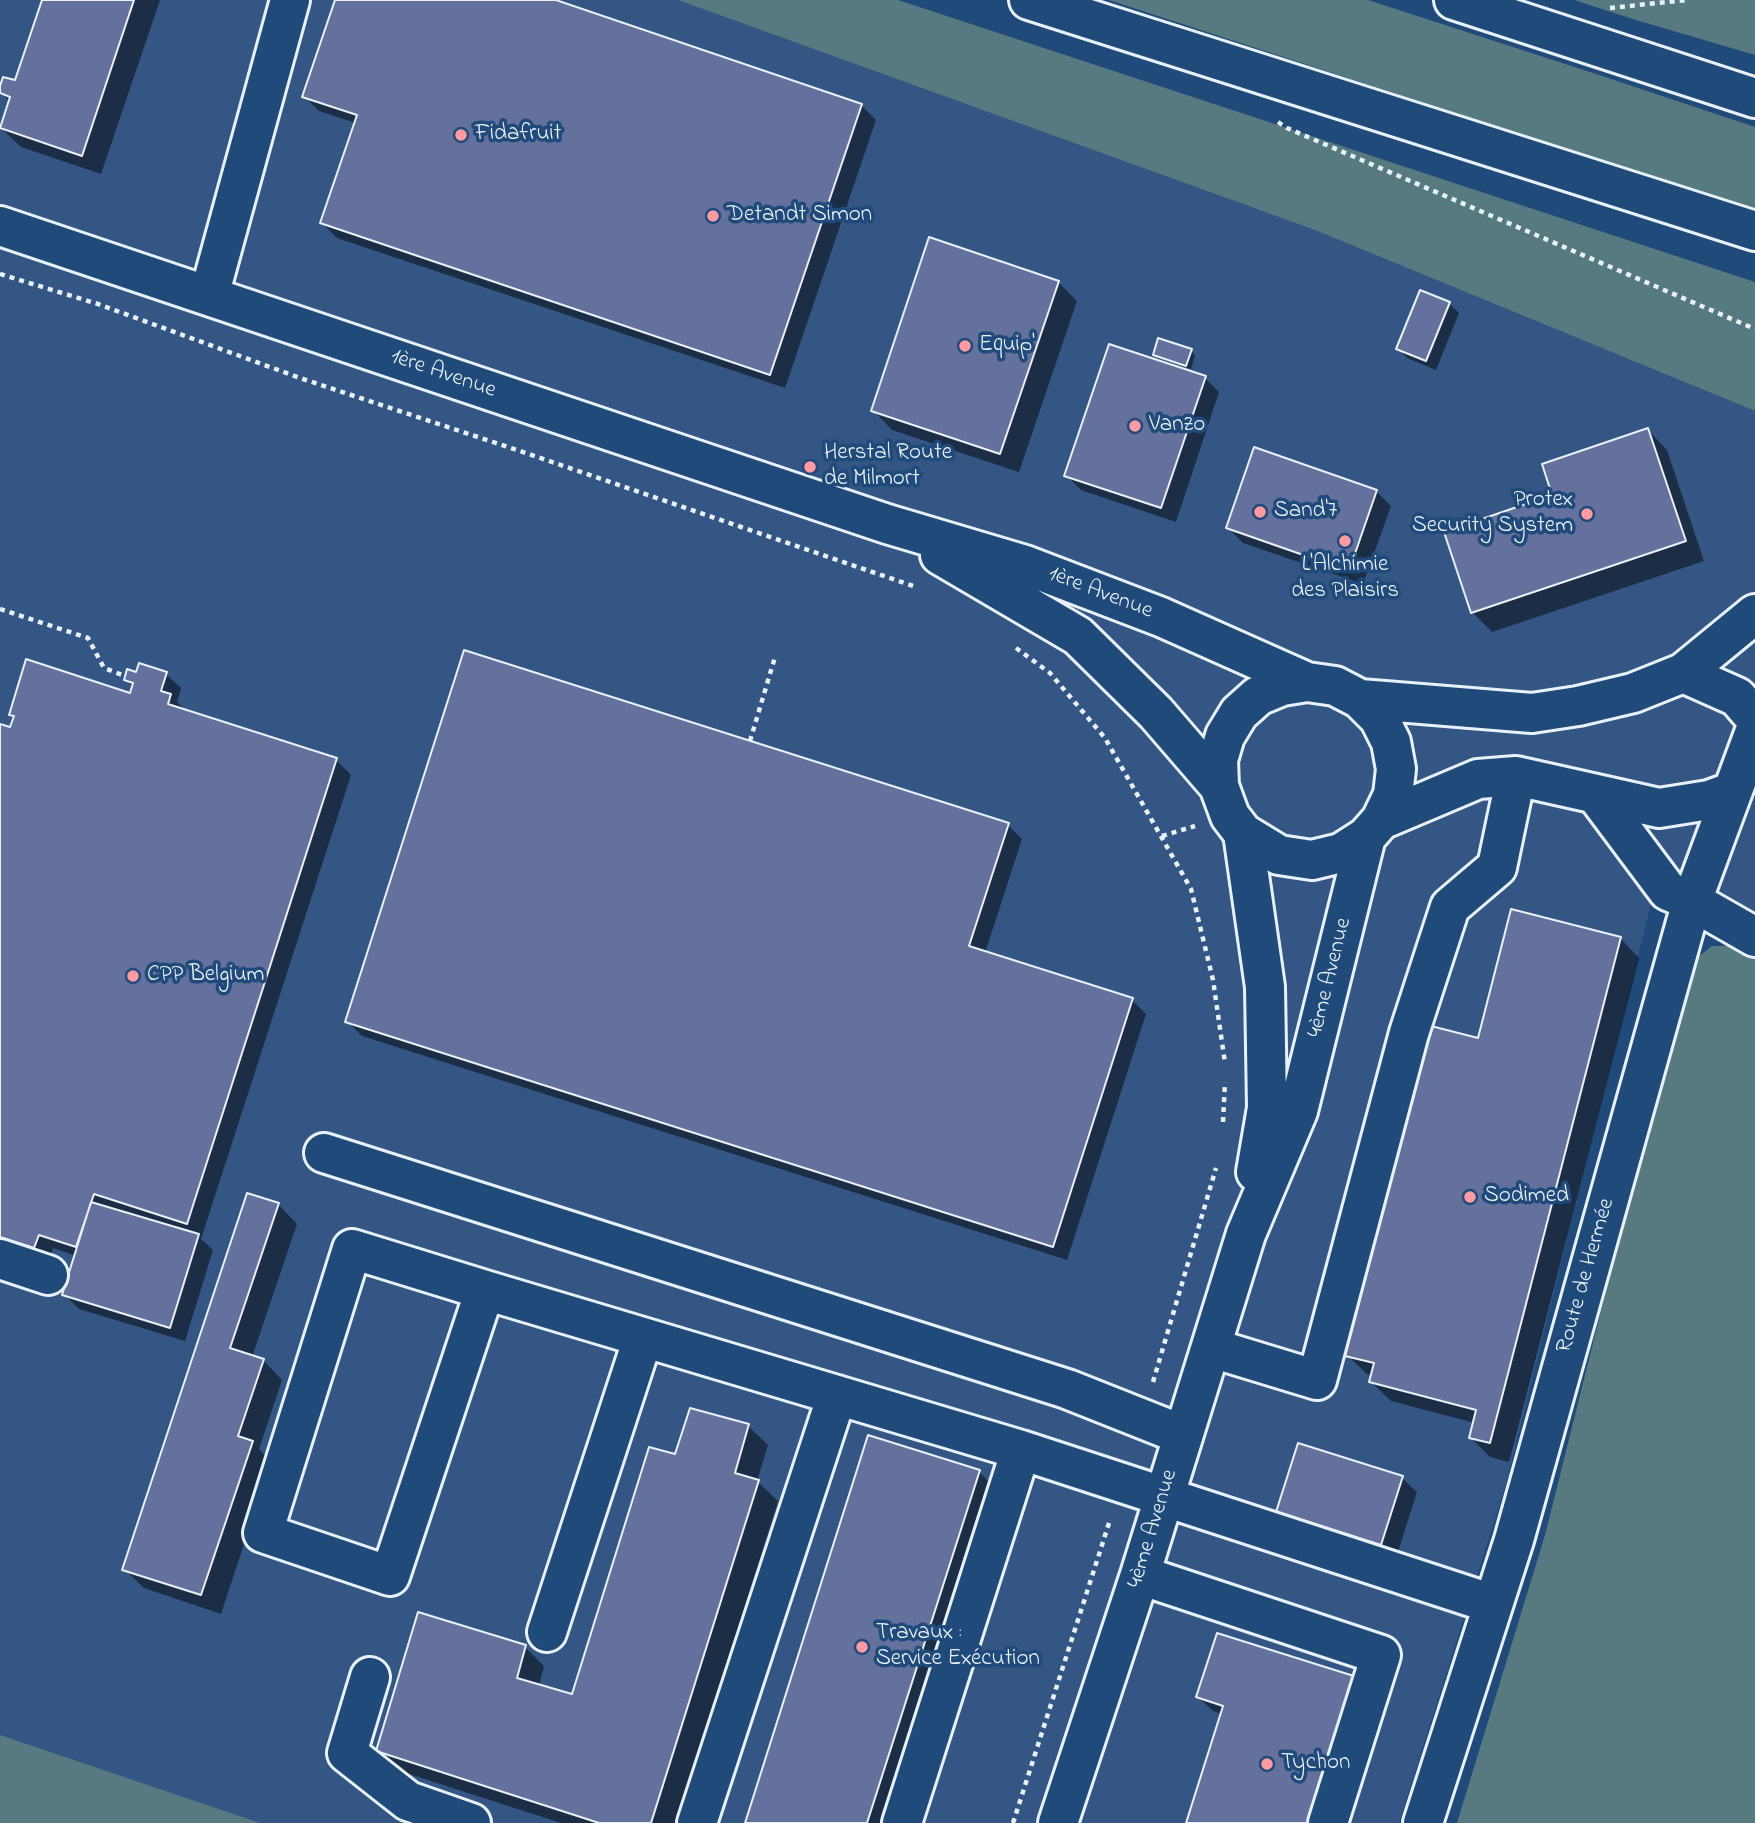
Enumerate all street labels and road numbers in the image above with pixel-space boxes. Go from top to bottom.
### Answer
street label: 1ère Avenue [387,344,499,406]
street label: 1ère Avenue [1044,561,1156,627]
street label: 4ème Avenue [1303,915,1359,1041]
street label: Route de Hermée [1552,1195,1622,1357]
street label: 4ème Avenue [1123,1466,1185,1592]

